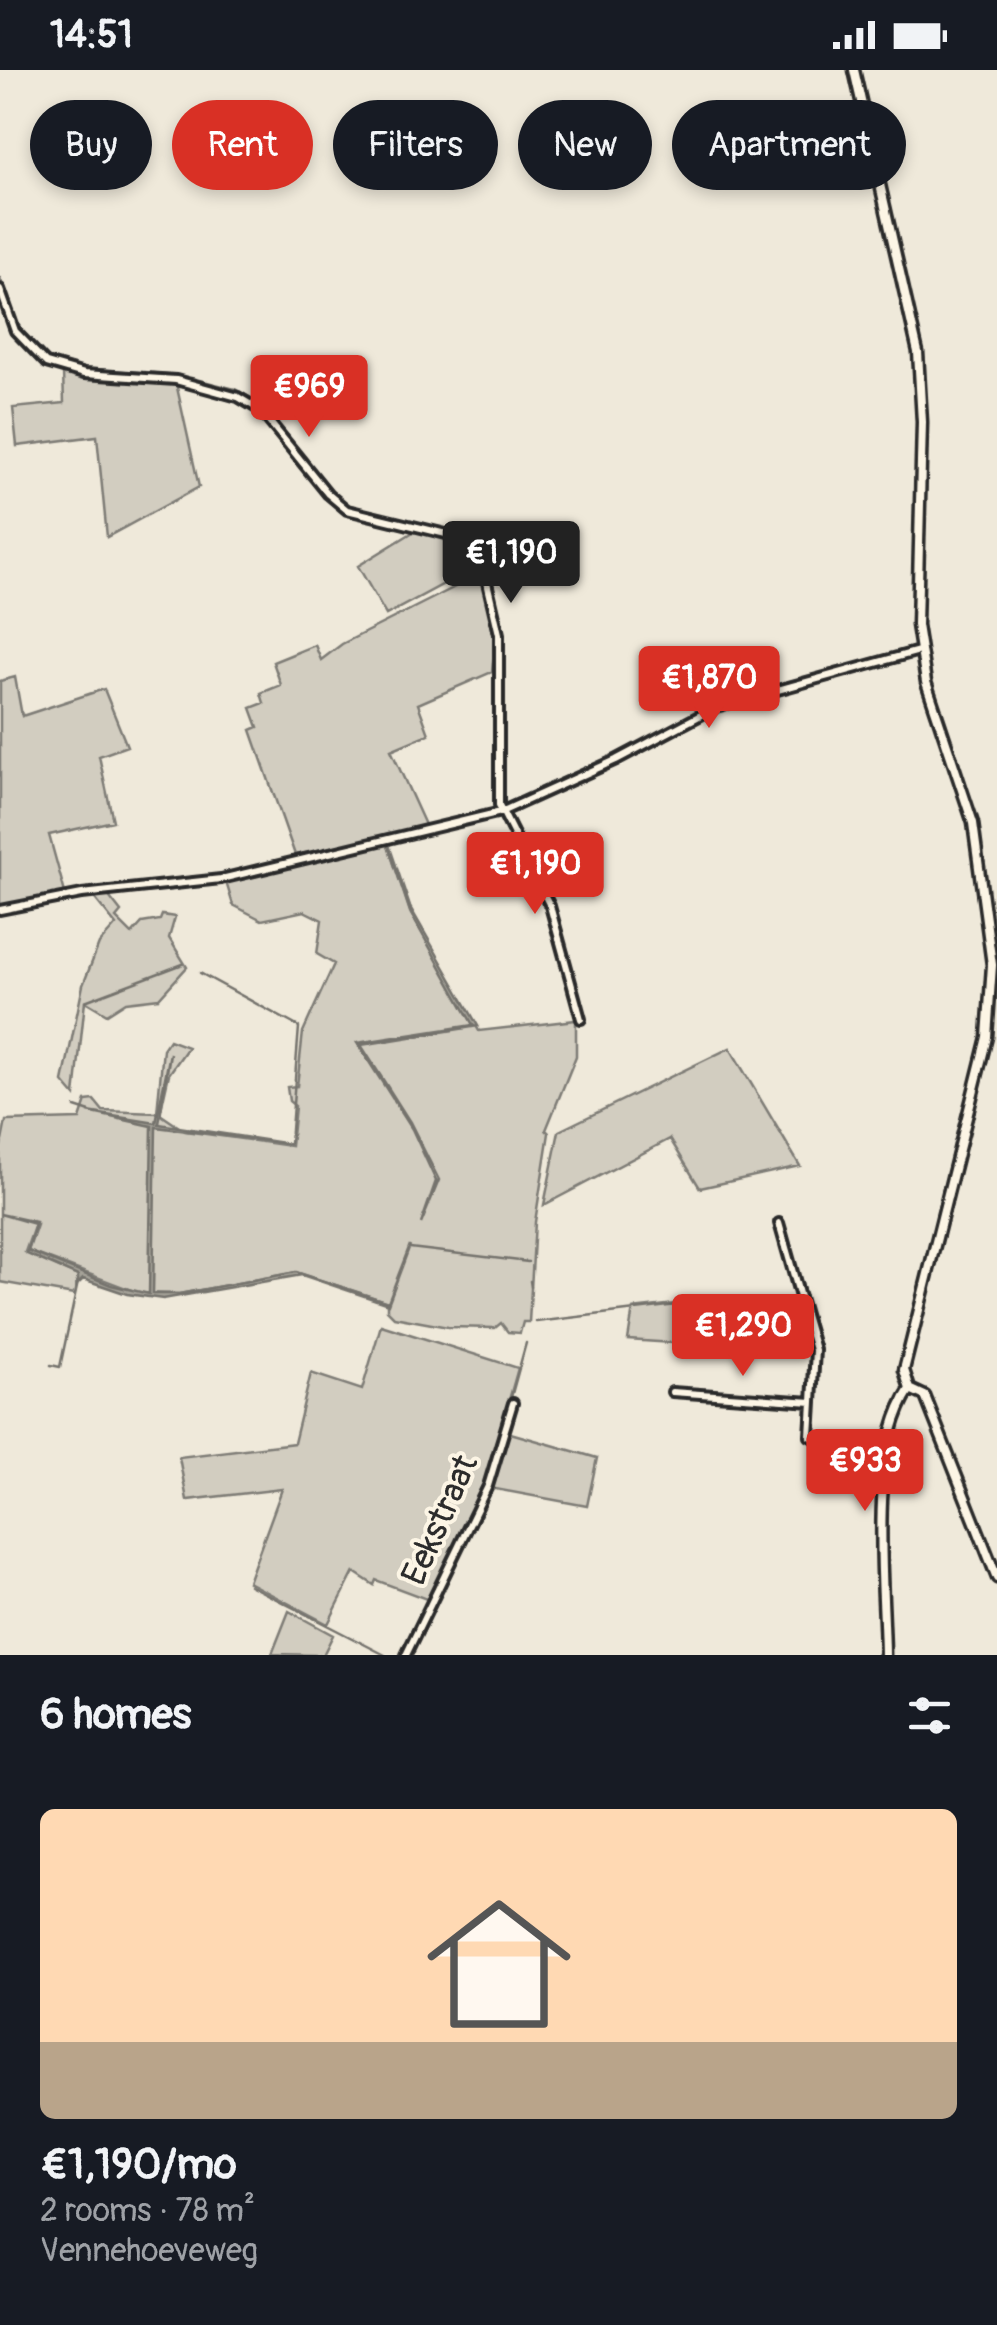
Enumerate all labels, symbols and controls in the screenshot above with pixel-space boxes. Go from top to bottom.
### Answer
text: 14:51 [50,11,133,59]
chip: Buy [30,100,152,190]
chip: Rent [172,100,313,190]
chip: Filters [333,100,498,190]
chip: New [518,100,652,190]
chip: Apartment [672,100,906,190]
pin: €969 [250,355,368,440]
text: €969 [273,367,345,407]
pin: €1,190 [430,521,592,606]
text: €1,190 [465,533,557,573]
pin: €1,870 [628,646,790,731]
text: €1,870 [661,658,757,698]
pin: €1,190 [454,832,616,917]
text: €1,190 [489,844,581,884]
pin: €1,290 [662,1294,824,1379]
text: €1,290 [694,1306,792,1346]
pin: €933 [806,1429,924,1514]
text: €933 [828,1441,902,1481]
street label: Eekstraat [392,1447,489,1592]
icon: filters [902,1688,957,1743]
text: 6 homes [40,1689,191,1741]
icon: home [409,1874,589,2054]
text: €1,190/mo [40,2139,236,2191]
text: 2 rooms · 78 m² [40,2191,255,2231]
text: Vennehoeveweg [40,2231,258,2271]

